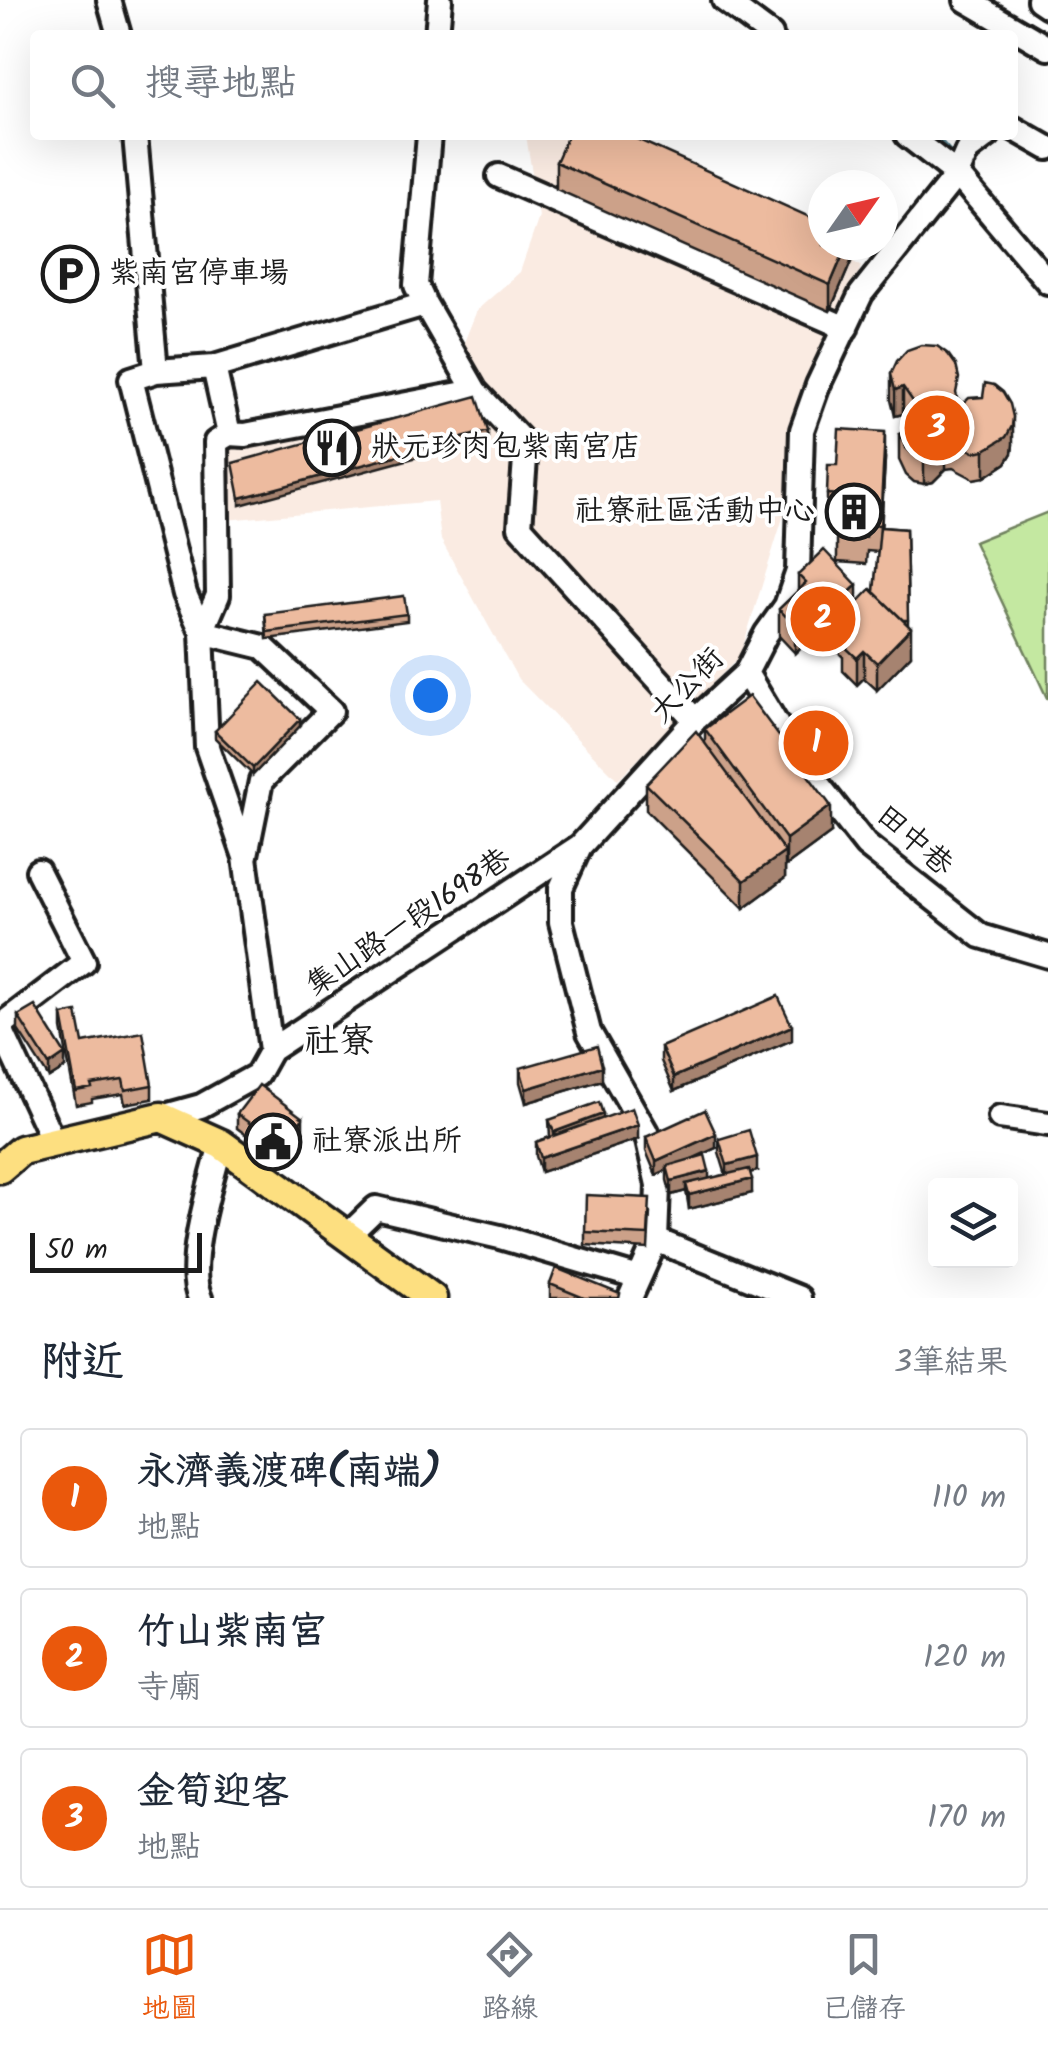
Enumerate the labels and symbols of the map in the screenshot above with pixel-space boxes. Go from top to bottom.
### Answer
north arrow [808,170,898,260]
parking icon: 紫南宮停車場 [40,244,100,304]
place label: 紫南宮停車場 [109,250,289,298]
pin: 3 [904,390,970,466]
restaurant icon: 狀元珍肉包紫南宮店 [302,418,362,478]
place label: 狀元珍肉包紫南宮店 [371,424,641,472]
building icon: 社寮社區活動中心 [824,482,884,542]
place label: 社寮社區活動中心 [575,488,815,536]
pin: 2 [790,582,856,656]
street label: 大公街 [639,637,737,735]
your location [405,670,456,721]
pin: 1 [784,706,848,780]
street label: 田中巷 [864,793,964,889]
street label: 集山路一段1698巷 [297,836,521,1010]
district label: 社寮 [304,1015,374,1071]
public building icon: 社寮派出所 [243,1112,303,1172]
place label: 社寮派出所 [312,1118,462,1166]
scale bar [30,1228,202,1272]

